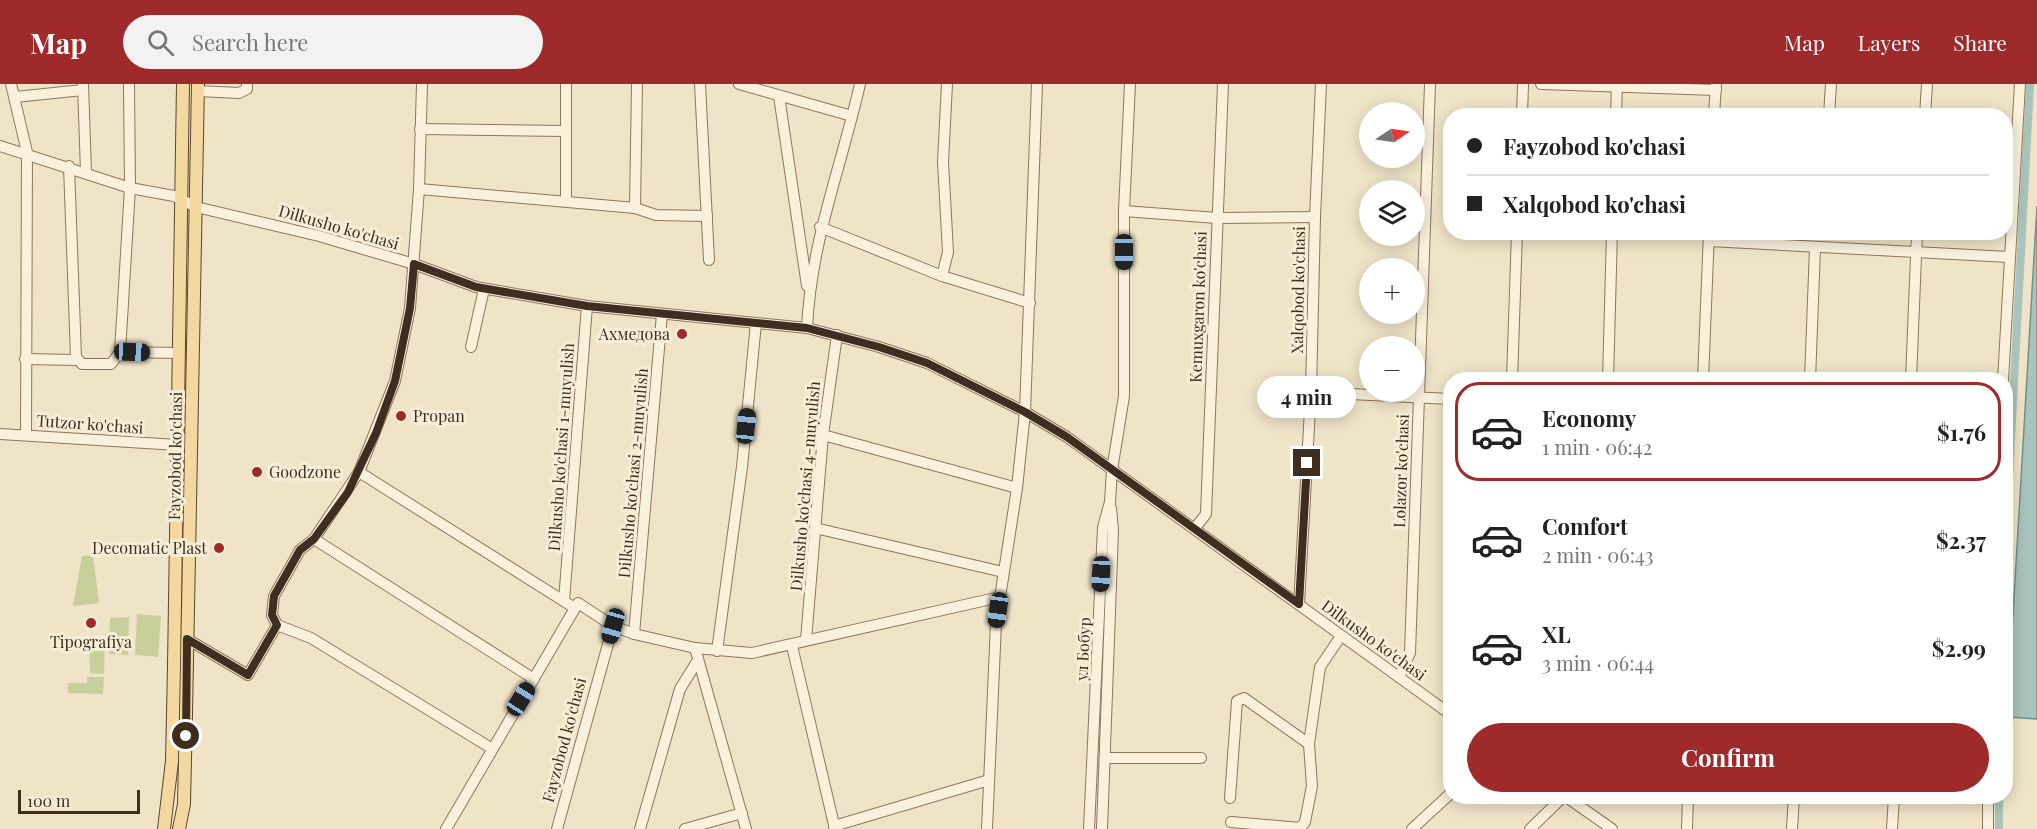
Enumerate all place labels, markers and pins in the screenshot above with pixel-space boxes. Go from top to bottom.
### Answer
place label: Ахмедова [598,323,670,344]
marker: Ахмедова [675,327,689,341]
place label: Propan [413,405,465,426]
marker: Propan [394,409,408,423]
place label: Goodzone [269,461,341,482]
marker: Goodzone [250,465,264,479]
place label: Decomatic Plast [92,537,207,558]
marker: Decomatic Plast [212,541,226,555]
marker: Tipografiya [84,616,98,630]
place label: Tipografiya [50,631,132,652]

